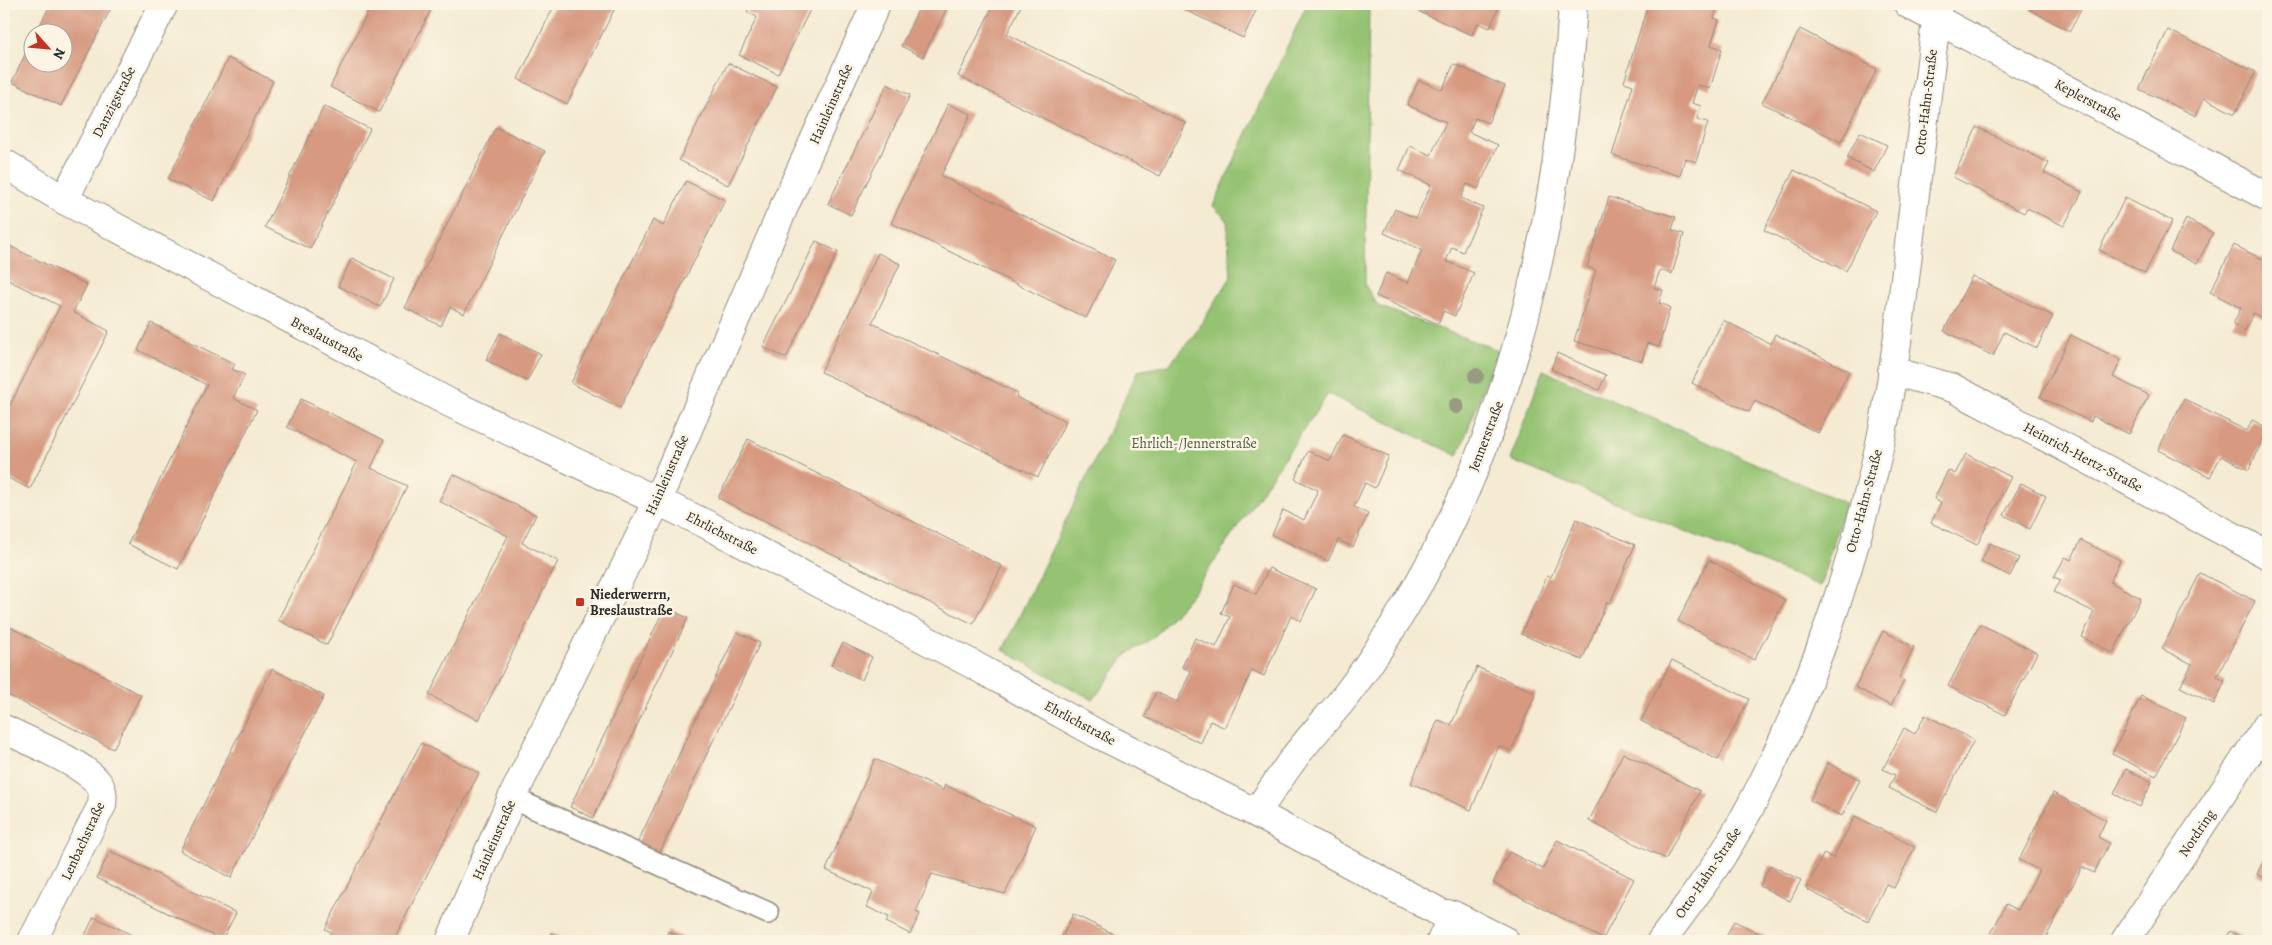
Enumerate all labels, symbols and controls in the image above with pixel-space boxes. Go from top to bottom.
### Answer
north arrow [22,22,72,72]
text: N [48,45,70,63]
street label: Otto-Hahn-Straße [1910,48,1942,156]
street label: Hainleinstraße [805,61,857,147]
street label: Danzigstraße [88,63,140,141]
street label: Keplerstraße [2051,74,2125,126]
street label: Breslaustraße [287,312,367,366]
street label: Jennerstraße [1464,398,1508,474]
street label: Heinrich-Hertz-Straße [2020,418,2146,496]
street label: Hainleinstraße [641,432,693,518]
park label: Ehrlich-/Jennerstraße [1131,434,1257,453]
street label: Otto-Hahn-Straße [1841,447,1887,555]
street label: Ehrlichstraße [683,507,761,559]
place label: Niederwerrn, Breslaustraße [590,585,673,620]
marker: Niederwerrn, Breslaustraße [574,596,586,608]
street label: Ehrlichstraße [1041,696,1119,750]
street label: Hainleinstraße [468,797,520,883]
street label: Lenbachstraße [57,799,109,883]
street label: Nordring [2174,806,2220,860]
street label: Otto-Hahn-Straße [1670,824,1746,922]

